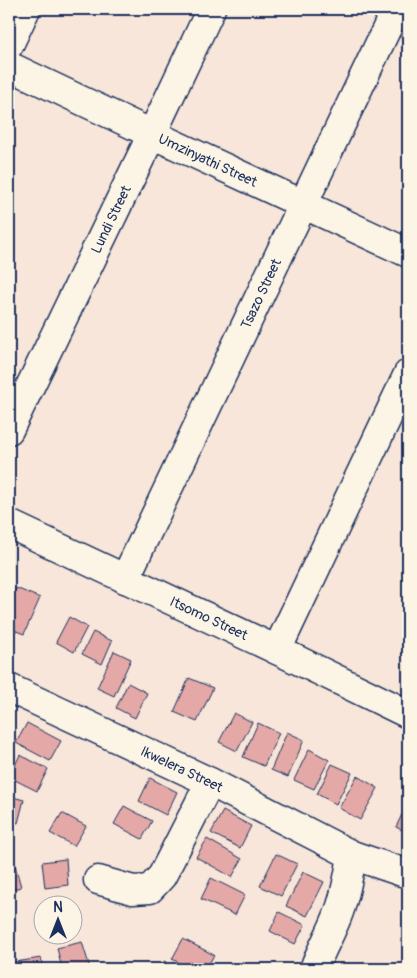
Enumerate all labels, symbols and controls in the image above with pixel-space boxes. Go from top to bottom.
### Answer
street label: Umzinyathi Street [156,130,260,191]
street label: Lundi Street [88,182,135,256]
street label: Tsazo Street [237,256,285,332]
street label: Itsomo Street [167,593,251,644]
street label: Ikwelera Street [138,743,226,796]
north arrow [32,896,82,946]
text: N [53,899,63,916]

